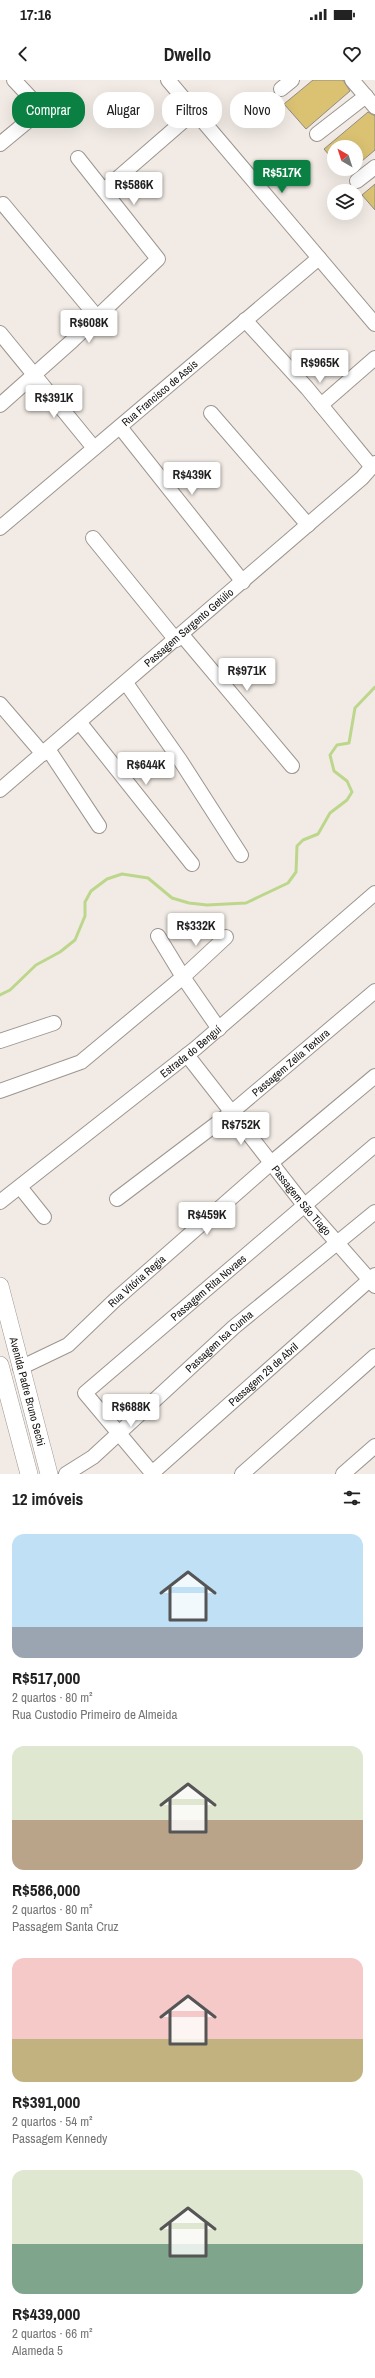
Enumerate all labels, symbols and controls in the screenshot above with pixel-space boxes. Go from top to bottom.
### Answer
text: 17:16 [20,4,51,25]
text: Dwello [164,42,211,67]
icon: back [12,43,34,65]
icon: heart [341,43,363,65]
chip: Comprar [12,92,85,128]
chip: Alugar [93,92,154,128]
chip: Filtros [162,92,222,128]
chip: Novo [230,92,285,128]
north arrow [327,140,363,176]
map controls [327,140,363,220]
pin: R$517K [249,160,315,194]
text: R$517K [262,164,302,181]
pin: R$586K [101,172,167,206]
text: R$586K [114,176,154,193]
button: layers [327,184,363,220]
pin: R$608K [56,310,122,344]
text: R$608K [69,314,109,331]
pin: R$965K [287,350,353,384]
text: R$965K [300,354,340,371]
street label: Rua Francisco de Assis [119,356,201,429]
pin: R$391K [21,385,87,419]
text: R$391K [34,389,74,406]
pin: R$439K [159,462,225,496]
text: R$439K [172,466,212,483]
street label: Passagem Sargento Getúlio [141,585,236,670]
pin: R$971K [214,658,280,692]
text: R$971K [227,662,267,679]
pin: R$644K [113,752,179,786]
text: R$644K [126,756,166,773]
pin: R$332K [163,913,229,947]
text: R$332K [176,917,216,934]
street label: Estrada do Benguí [157,1022,225,1081]
street label: Passagem Zelia Textura [249,1026,332,1099]
pin: R$752K [208,1112,274,1146]
text: R$752K [221,1116,261,1133]
street label: Passagem São Tiago [269,1162,334,1238]
pin: R$459K [174,1202,240,1236]
text: R$459K [187,1206,227,1223]
street label: Passagem Rita Novaes [168,1251,249,1324]
street label: Rua Vitória Regia [105,1252,168,1310]
street label: Passagem Isa Cunha [182,1307,256,1375]
street label: Avenida Padre Bruno Sechi [6,1335,48,1447]
street label: Passagem 29 de Abril [225,1340,301,1409]
pin: R$688K [98,1394,164,1428]
text: R$688K [111,1398,151,1415]
text: 12 imóveis [12,1487,83,1510]
icon: filters [341,1487,363,1509]
icon: home [152,1560,224,1632]
text: R$517,000 [12,1666,80,1689]
text: 2 quartos · 80 m² [12,1689,93,1706]
text: Rua Custodio Primeiro de Almeida [12,1706,177,1723]
icon: home [152,1772,224,1844]
text: R$586,000 [12,1878,80,1901]
text: 2 quartos · 80 m² [12,1901,93,1918]
text: Passagem Santa Cruz [12,1918,119,1935]
icon: home [152,1984,224,2056]
text: R$391,000 [12,2090,80,2113]
text: 2 quartos · 54 m² [12,2113,93,2130]
text: Passagem Kennedy [12,2130,107,2147]
icon: home [152,2196,224,2268]
text: R$439,000 [12,2302,80,2325]
text: 2 quartos · 66 m² [12,2325,93,2342]
text: Alameda 5 [12,2342,63,2359]

